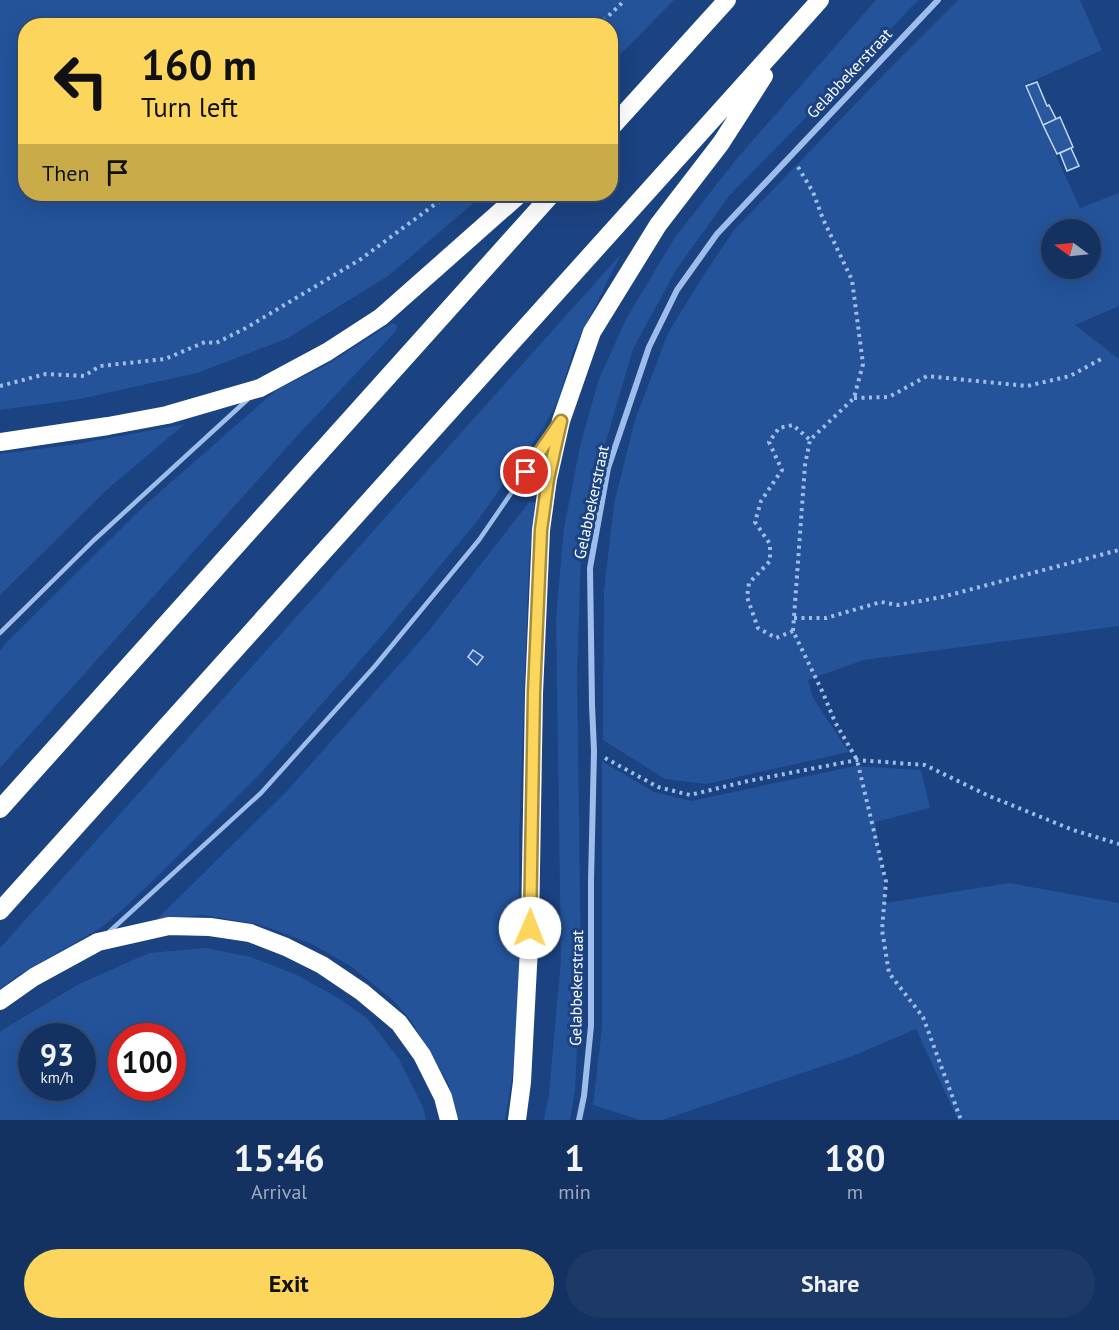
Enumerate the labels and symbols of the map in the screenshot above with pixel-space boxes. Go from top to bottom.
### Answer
street label: Gelabbekerstraat [802,23,896,122]
north arrow [1041,219,1101,279]
street label: Gelabbekerstraat [569,443,613,561]
pin [500,446,551,497]
position arrow [498,896,562,960]
street label: Gelabbekerstraat [565,929,587,1046]
speed limit sign: 100 [108,1023,186,1101]

